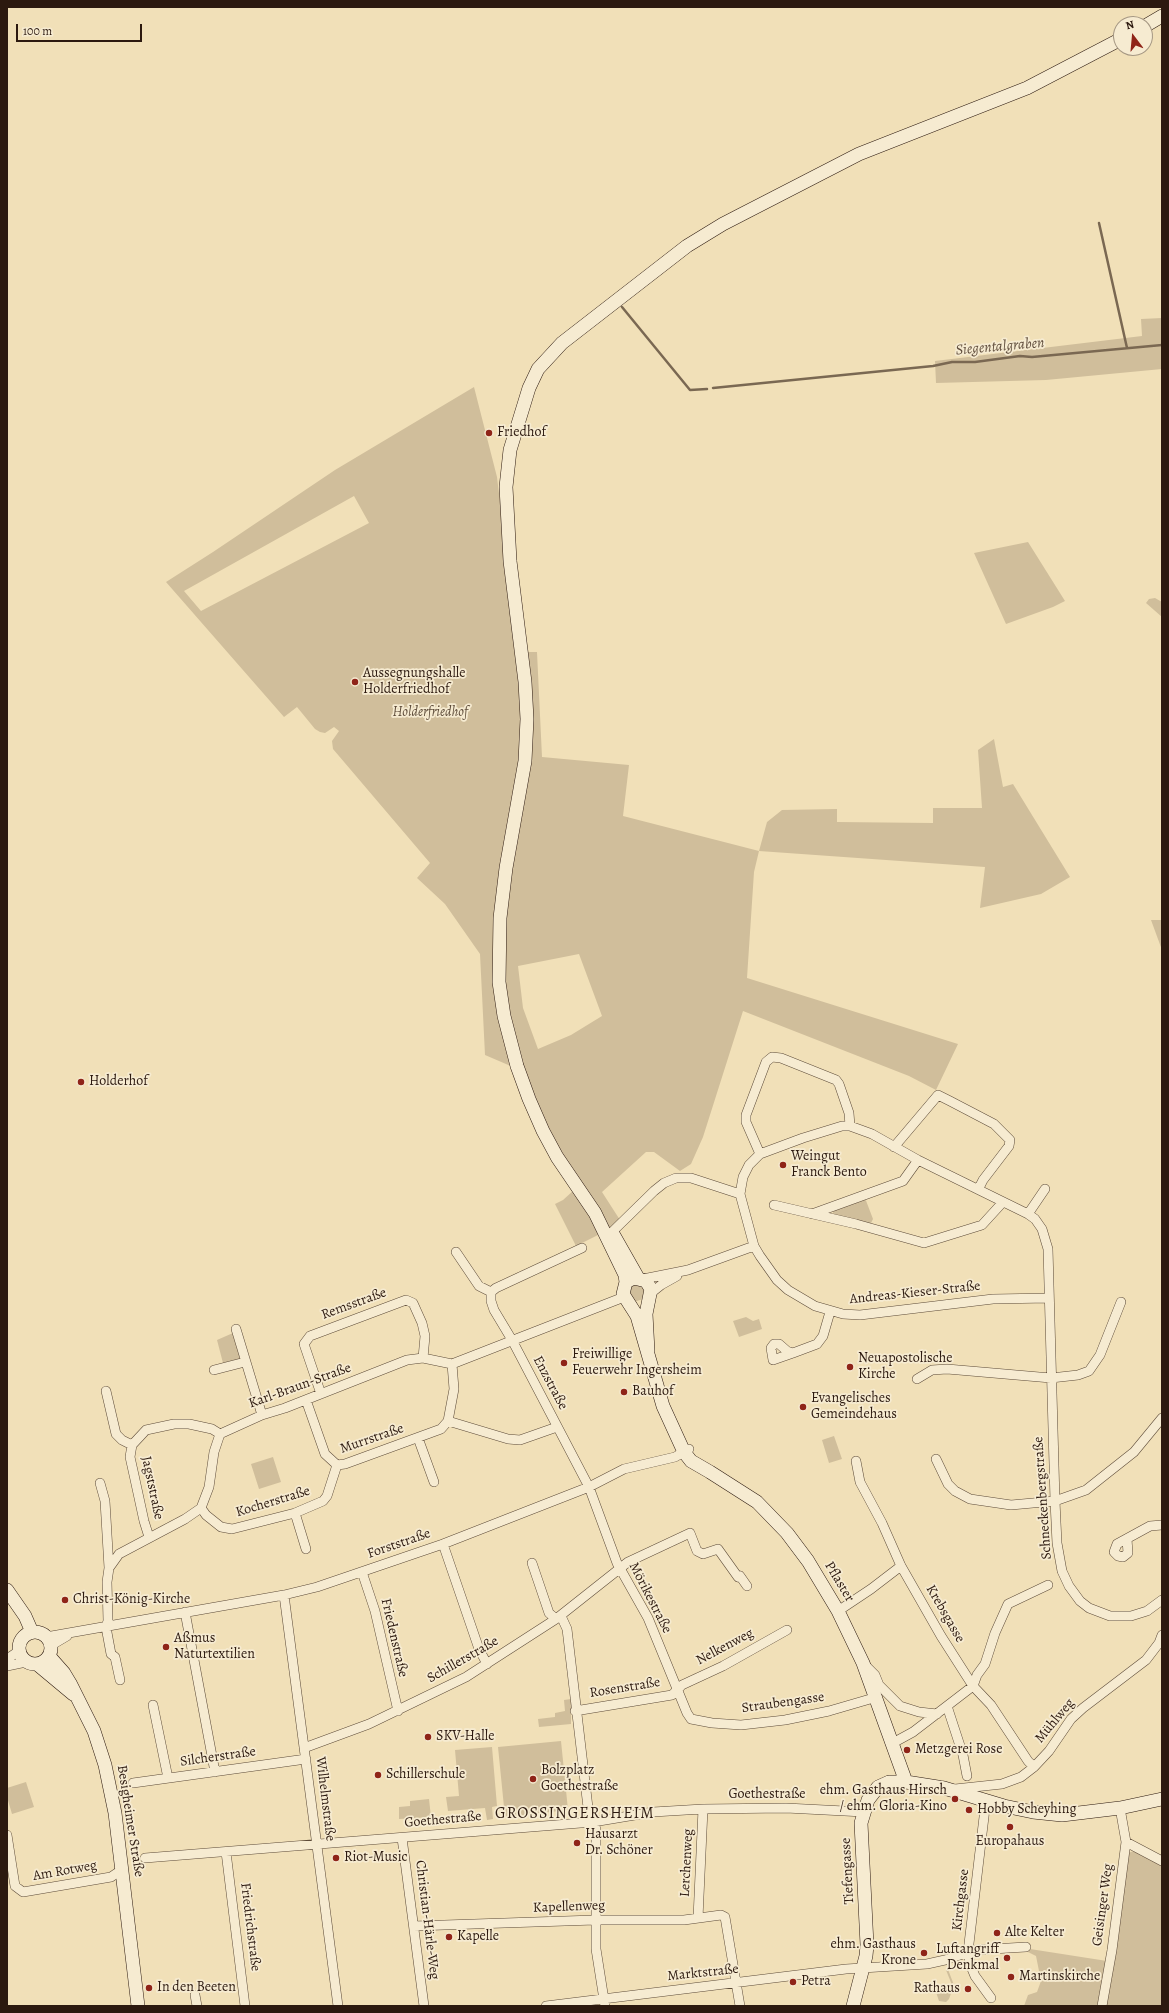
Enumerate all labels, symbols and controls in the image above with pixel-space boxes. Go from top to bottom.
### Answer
scale bar [18,16,144,42]
north arrow [1113,16,1153,56]
text: N [1124,17,1136,33]
text: 100 m [23,23,52,39]
water label: Siegentalgraben [955,334,1045,360]
place label: Friedhof [497,425,546,441]
marker: Friedhof [484,428,494,438]
place label: Aussegnungshalle Holderfriedhof [363,666,466,698]
marker: Aussegnungshalle Holderfriedhof [350,677,360,687]
park label: Holderfriedhof [392,705,468,721]
place label: Holderhof [89,1074,148,1090]
marker: Holderhof [76,1077,86,1087]
place label: Weingut Franck Bento [791,1149,867,1182]
marker: Weingut Franck Bento [778,1160,788,1170]
street label: Andreas-Kieser-Straße [849,1278,981,1308]
street label: Remsstraße [319,1284,389,1324]
place label: Freiwillige Feuerwehr Ingersheim [572,1347,702,1380]
place label: Neuapostolische Kirche [858,1351,952,1384]
street label: Enzstraße [529,1353,571,1413]
marker: Freiwillige Feuerwehr Ingersheim [559,1358,569,1368]
street label: Karl-Braun-Straße [247,1360,353,1412]
marker: Neuapostolische Kirche [845,1362,855,1372]
place label: Bauhof [632,1384,674,1400]
marker: Bauhof [619,1387,629,1397]
place label: Evangelisches Gemeindehaus [811,1391,897,1424]
marker: Evangelisches Gemeindehaus [798,1402,808,1412]
street label: Murrstraße [338,1420,406,1458]
street label: Schneckenbergstraße [1030,1436,1056,1560]
street label: Jagststraße [137,1455,167,1521]
street label: Kocherstraße [234,1483,312,1521]
street label: Forststraße [365,1525,433,1563]
street label: Pflaster [820,1559,858,1605]
street label: Mörikestraße [625,1560,675,1636]
street label: Krebsgasse [922,1582,968,1646]
place label: Christ-König-Kirche [73,1592,190,1608]
marker: Christ-König-Kirche [60,1595,70,1605]
street label: Friedenstraße [377,1597,411,1679]
street label: Nelkenweg [693,1625,757,1669]
place label: Aßmus Naturtextilien [174,1631,255,1664]
street label: Schillerstraße [424,1633,502,1687]
marker: Aßmus Naturtextilien [161,1642,171,1652]
street label: Rosenstraße [589,1674,661,1702]
street label: Straubengasse [741,1689,825,1717]
street label: Mühlweg [1032,1695,1078,1747]
place label: SKV-Halle [436,1729,494,1745]
marker: SKV-Halle [423,1732,433,1742]
place label: Metzgerei Rose [915,1742,1002,1758]
street label: Silcherstraße [179,1743,257,1771]
marker: Metzgerei Rose [902,1745,912,1755]
street label: Wilhelmstraße [311,1756,339,1842]
place label: Bolzplatz Goethestraße [541,1763,618,1796]
street label: Besigheimer Straße [113,1764,147,1878]
place label: Schillerschule [386,1767,465,1783]
marker: Schillerschule [373,1770,383,1780]
marker: Bolzplatz Goethestraße [528,1774,538,1784]
place label: ehm. Gasthaus Hirsch / ehm. Gloria-Kino [820,1783,947,1816]
street label: Goethestraße [728,1787,806,1803]
marker: ehm. Gasthaus Hirsch / ehm. Gloria-Kino [950,1794,960,1804]
place label: Hobby Scheyhing [977,1802,1076,1818]
district label: GROSSINGERSHEIM [495,1804,655,1824]
marker: Hobby Scheyhing [964,1805,974,1815]
street label: Goethestraße [404,1808,482,1832]
marker: Europahaus [1005,1822,1015,1832]
place label: Hausarzt Dr. Schöner [585,1827,653,1860]
street label: Lerchenweg [677,1828,697,1898]
place label: Europahaus [976,1834,1044,1850]
street label: Tiefengasse [838,1837,858,1905]
marker: Hausarzt Dr. Schöner [572,1838,582,1848]
place label: Riot-Music [344,1850,408,1866]
marker: Riot-Music [331,1853,341,1863]
street label: Am Rotweg [32,1857,98,1885]
street label: Christian-Härle-Weg [411,1859,443,1981]
street label: Geisinger Weg [1089,1863,1117,1947]
street label: Kirchgasse [949,1868,973,1932]
street label: Friedrichstraße [236,1882,264,1972]
street label: Kapellenweg [533,1897,605,1917]
place label: Alte Kelter [1005,1925,1064,1941]
marker: Alte Kelter [992,1928,1002,1938]
place label: Kapelle [457,1929,499,1945]
marker: Kapelle [444,1932,454,1942]
place label: ehm. Gasthaus Krone [830,1937,916,1970]
place label: Luftangriff Denkmal [936,1942,999,1974]
marker: ehm. Gasthaus Krone [919,1948,929,1958]
marker: Luftangriff Denkmal [1002,1953,1012,1963]
street label: Marktstraße [666,1961,740,1985]
place label: Martinskirche [1019,1969,1100,1985]
marker: Martinskirche [1006,1972,1016,1982]
place label: Petra [801,1974,831,1990]
marker: Petra [788,1977,798,1987]
place label: In den Beeten [157,1980,236,1996]
place label: Rathaus [913,1981,960,1997]
marker: In den Beeten [144,1983,154,1993]
marker: Rathaus [963,1984,973,1994]

